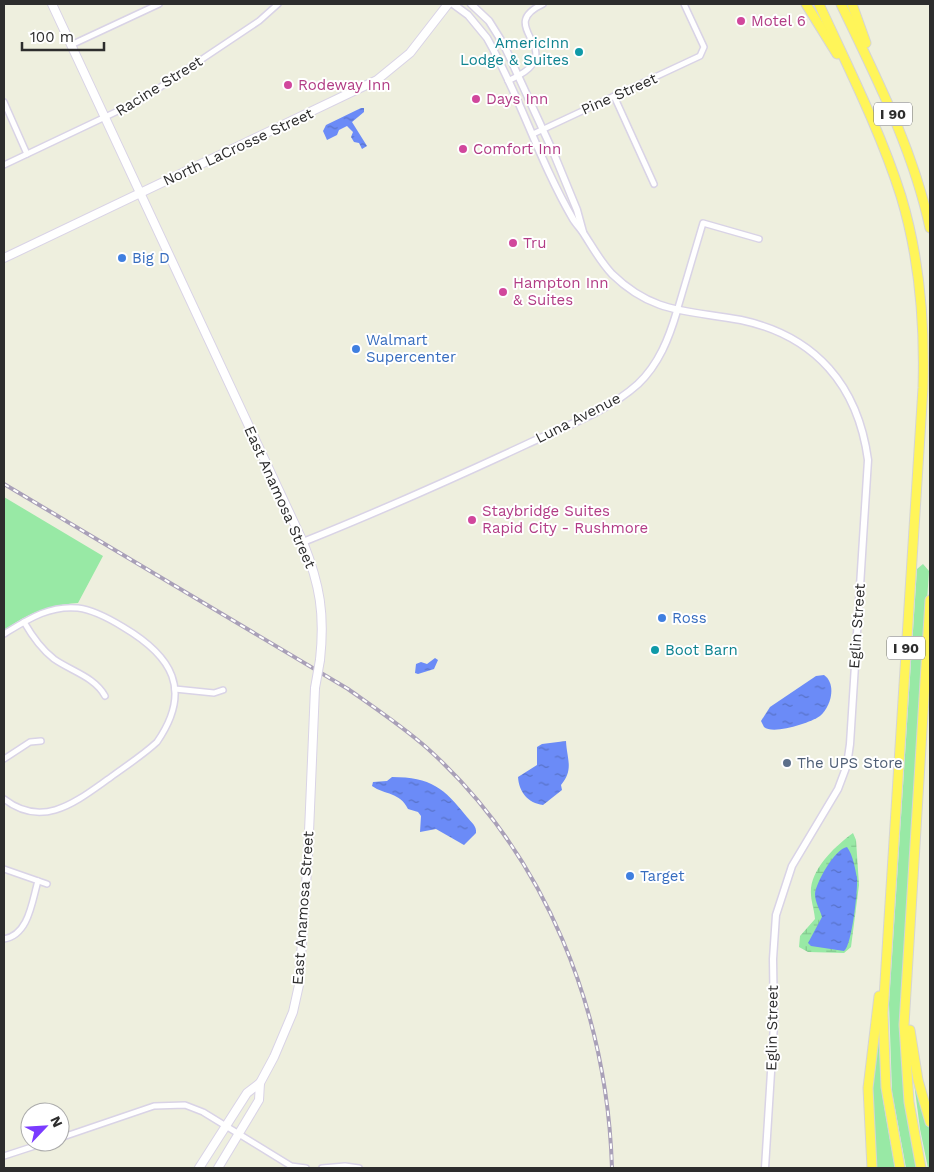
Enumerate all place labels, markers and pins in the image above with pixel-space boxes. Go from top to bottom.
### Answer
place label: Motel 6 [751,12,806,30]
marker: Motel 6 [735,15,747,27]
place label: AmericInn Lodge & Suites [460,34,569,69]
marker: AmericInn Lodge & Suites [573,46,585,58]
place label: Rodeway Inn [298,76,390,94]
marker: Rodeway Inn [282,79,294,91]
place label: Days Inn [486,90,548,108]
marker: Days Inn [470,93,482,105]
place label: Comfort Inn [473,140,561,158]
marker: Comfort Inn [457,143,469,155]
place label: Tru [523,234,546,252]
marker: Tru [507,237,519,249]
place label: Big D [132,249,170,267]
marker: Big D [116,252,128,264]
place label: Hampton Inn & Suites [513,274,609,309]
marker: Hampton Inn & Suites [497,286,509,298]
place label: Walmart Supercenter [366,331,456,366]
marker: Walmart Supercenter [350,343,362,355]
place label: Staybridge Suites Rapid City - Rushmore [482,502,648,537]
marker: Staybridge Suites Rapid City - Rushmore [466,514,478,526]
place label: Ross [672,609,707,627]
marker: Ross [656,612,668,624]
place label: Boot Barn [665,641,738,659]
marker: Boot Barn [649,644,661,656]
place label: The UPS Store [797,754,903,772]
marker: The UPS Store [781,757,793,769]
place label: Target [640,867,685,885]
marker: Target [624,870,636,882]

